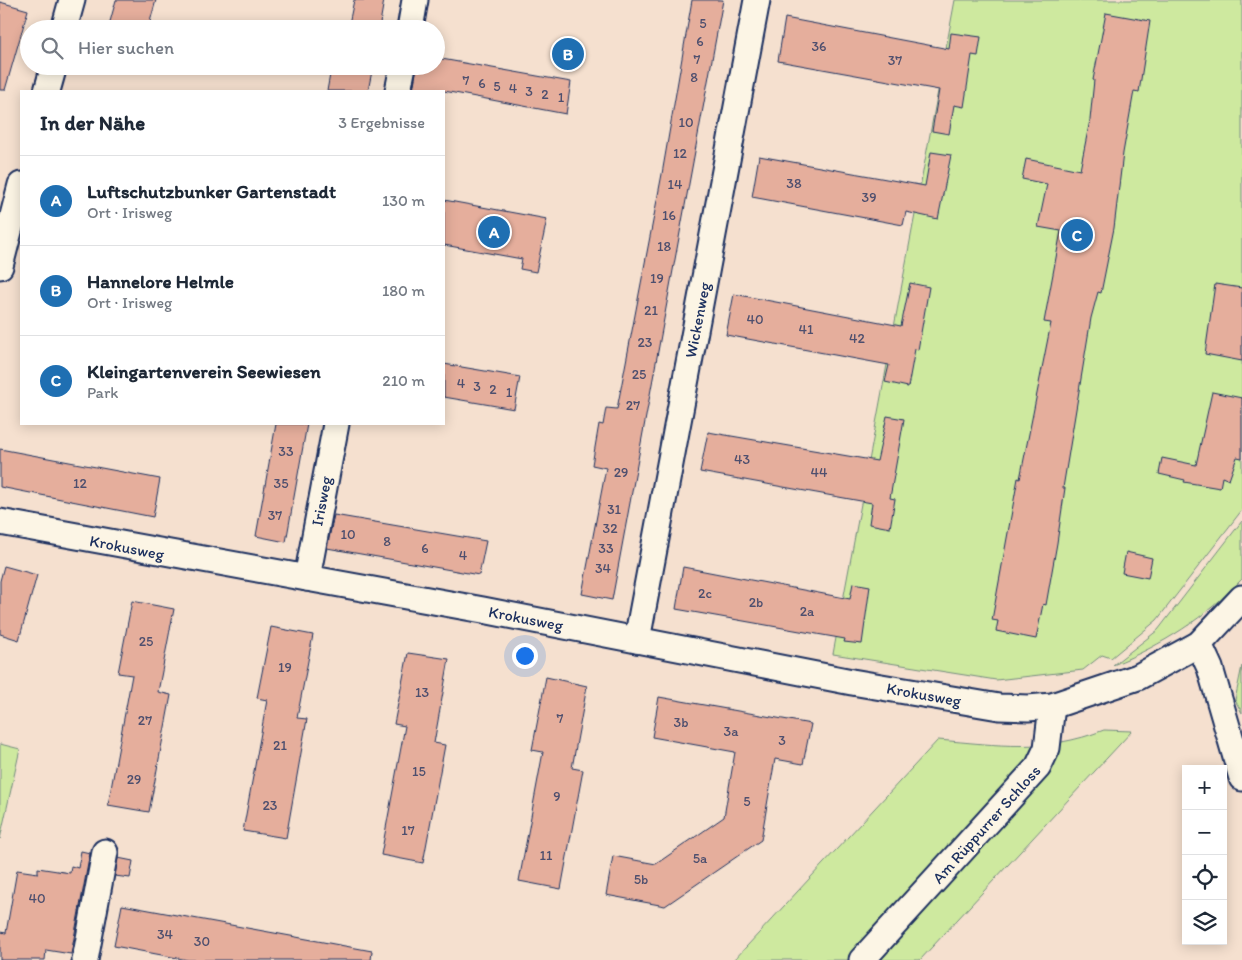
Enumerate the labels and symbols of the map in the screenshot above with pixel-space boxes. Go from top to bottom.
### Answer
house number: 5 [699,15,707,32]
house number: 6 [696,33,704,50]
pin: B [552,35,584,73]
house number: 36 [811,38,827,55]
house number: 7 [694,51,701,68]
house number: 37 [888,52,902,69]
house number: 8 [690,69,698,86]
house number: 7 [463,72,470,89]
house number: 6 [478,75,486,92]
house number: 5 [493,78,501,95]
house number: 4 [509,80,518,97]
house number: 3 [525,83,533,100]
house number: 2 [541,86,549,103]
house number: 1 [558,89,565,106]
house number: 10 [678,114,694,131]
house number: 12 [673,145,688,162]
house number: 38 [786,175,802,192]
house number: 14 [668,176,683,193]
house number: 39 [862,189,876,206]
house number: 16 [662,207,676,224]
pin: A [478,213,510,251]
pin: C [1061,216,1093,254]
house number: 18 [657,238,671,255]
house number: 19 [650,270,664,287]
street label: Wickenweg [681,280,714,360]
house number: 21 [644,302,658,319]
house number: 40 [746,311,764,328]
house number: 41 [799,321,814,338]
house number: 42 [849,330,866,347]
house number: 23 [638,334,653,351]
house number: 25 [632,366,646,383]
house number: 4 [457,375,466,392]
house number: 3 [473,378,481,395]
house number: 2 [489,381,497,398]
house number: 1 [506,384,513,401]
house number: 27 [626,397,640,414]
house number: 33 [278,443,294,460]
house number: 43 [734,451,750,468]
house number: 29 [614,464,628,481]
house number: 44 [811,464,828,481]
street label: Irisweg [307,474,336,528]
house number: 12 [73,475,88,492]
house number: 35 [274,475,288,492]
house number: 31 [607,501,622,518]
house number: 37 [268,507,282,524]
house number: 32 [603,520,618,537]
house number: 10 [340,526,356,543]
street label: Krokusweg [88,531,167,564]
house number: 8 [383,533,391,550]
house number: 6 [421,540,429,557]
house number: 33 [598,540,614,557]
house number: 4 [459,547,468,564]
house number: 34 [595,560,612,577]
house number: 2c [698,585,712,602]
house number: 2b [749,594,763,611]
street label: Krokusweg [487,602,566,635]
house number: 2a [800,603,815,620]
house number: 25 [139,633,153,650]
your location [512,643,538,669]
house number: 19 [278,659,292,676]
street label: Krokusweg [885,679,964,711]
house number: 13 [415,684,429,701]
house number: 7 [557,710,564,727]
house number: 27 [138,712,152,729]
house number: 3b [674,714,688,731]
house number: 3a [724,723,739,740]
house number: 3 [778,732,786,749]
house number: 21 [273,737,287,754]
street label: Am Rüppurrer Schloss [928,761,1044,887]
house number: 15 [412,763,426,780]
house number: 29 [127,771,141,788]
house number: 9 [553,788,561,805]
house number: 5 [743,793,751,810]
house number: 23 [263,797,278,814]
house number: 17 [401,822,415,839]
house number: 11 [540,847,553,864]
house number: 5a [693,850,708,867]
house number: 5b [634,871,648,888]
house number: 40 [28,890,46,907]
house number: 34 [157,926,174,943]
house number: 30 [194,933,210,950]

